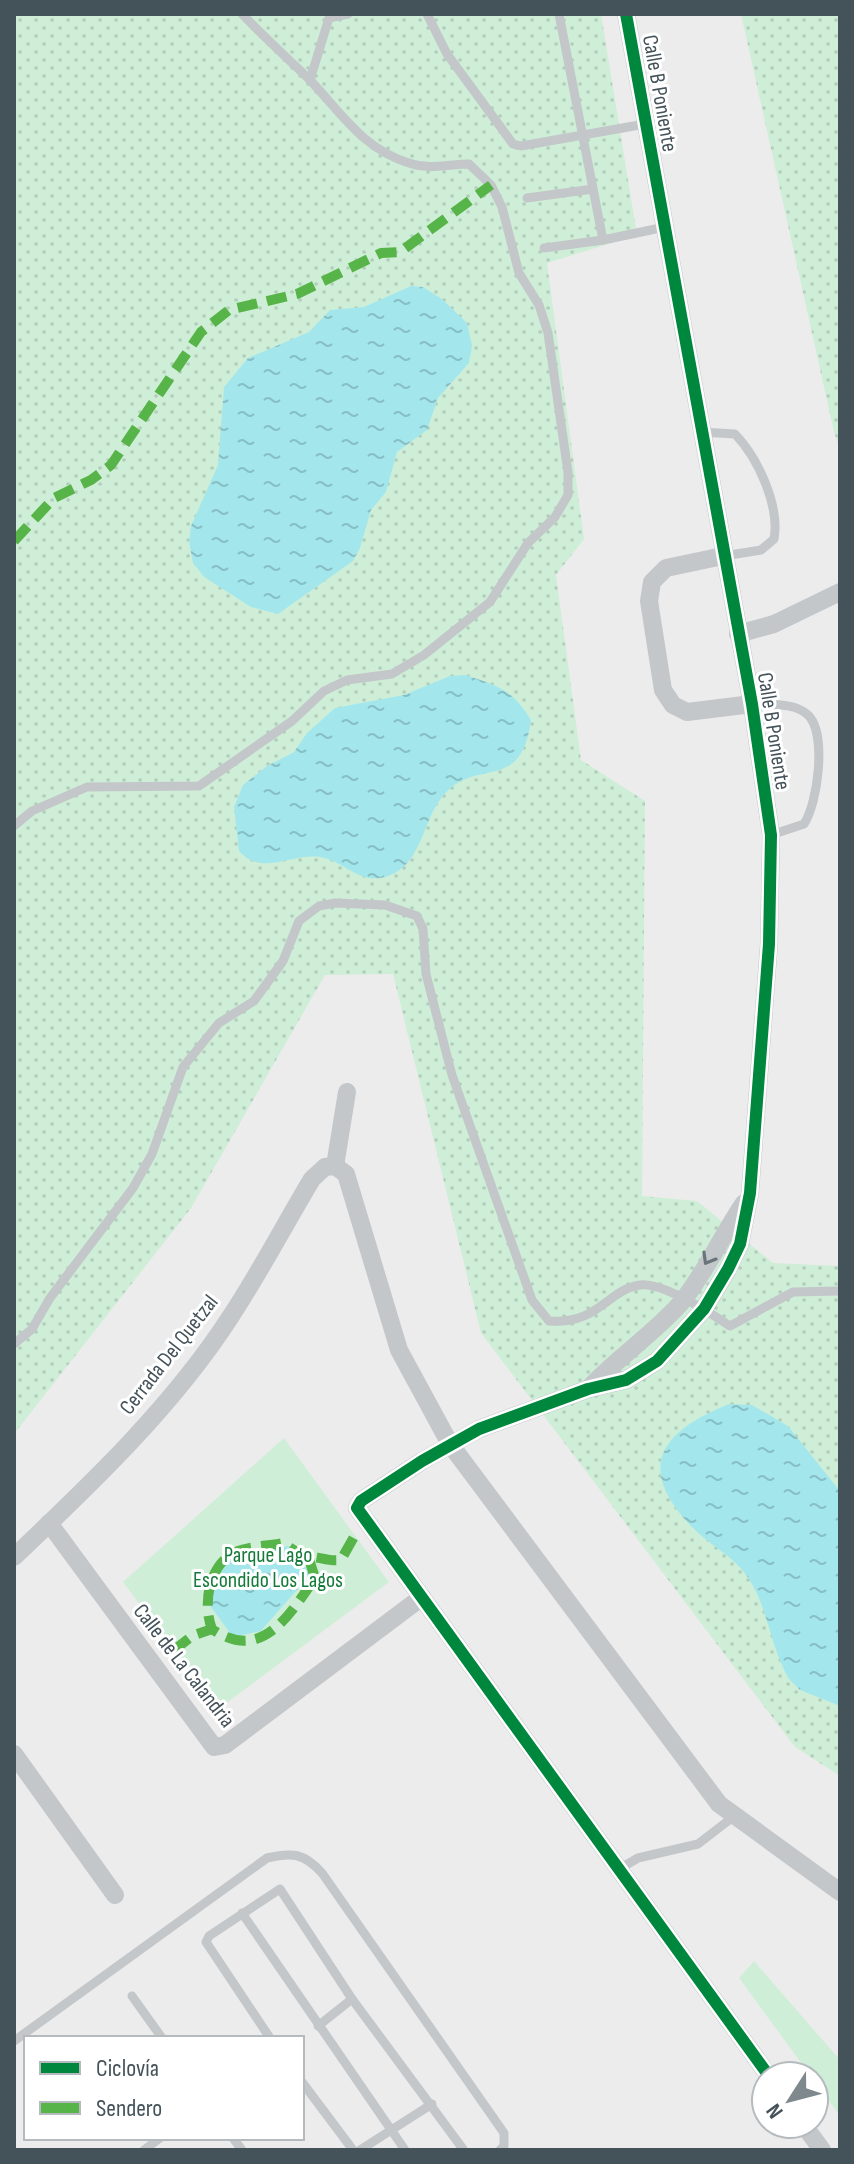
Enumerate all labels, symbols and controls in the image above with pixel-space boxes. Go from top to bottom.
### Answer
street label: Calle B Poniente [636,33,683,154]
street label: Calle B Poniente [751,671,796,792]
one-way arrow [702,1251,718,1265]
street label: Cerrada Del Quetzal [114,1290,224,1420]
park label: Parque Lago Escondido Los Lagos [193,1542,343,1594]
street label: Calle de La Calandria [127,1599,241,1733]
legend [24,2036,304,2140]
text: Ciclovía [96,2054,159,2083]
north arrow [750,2060,830,2140]
text: Sendero [96,2094,162,2123]
text: N [761,2098,789,2124]

